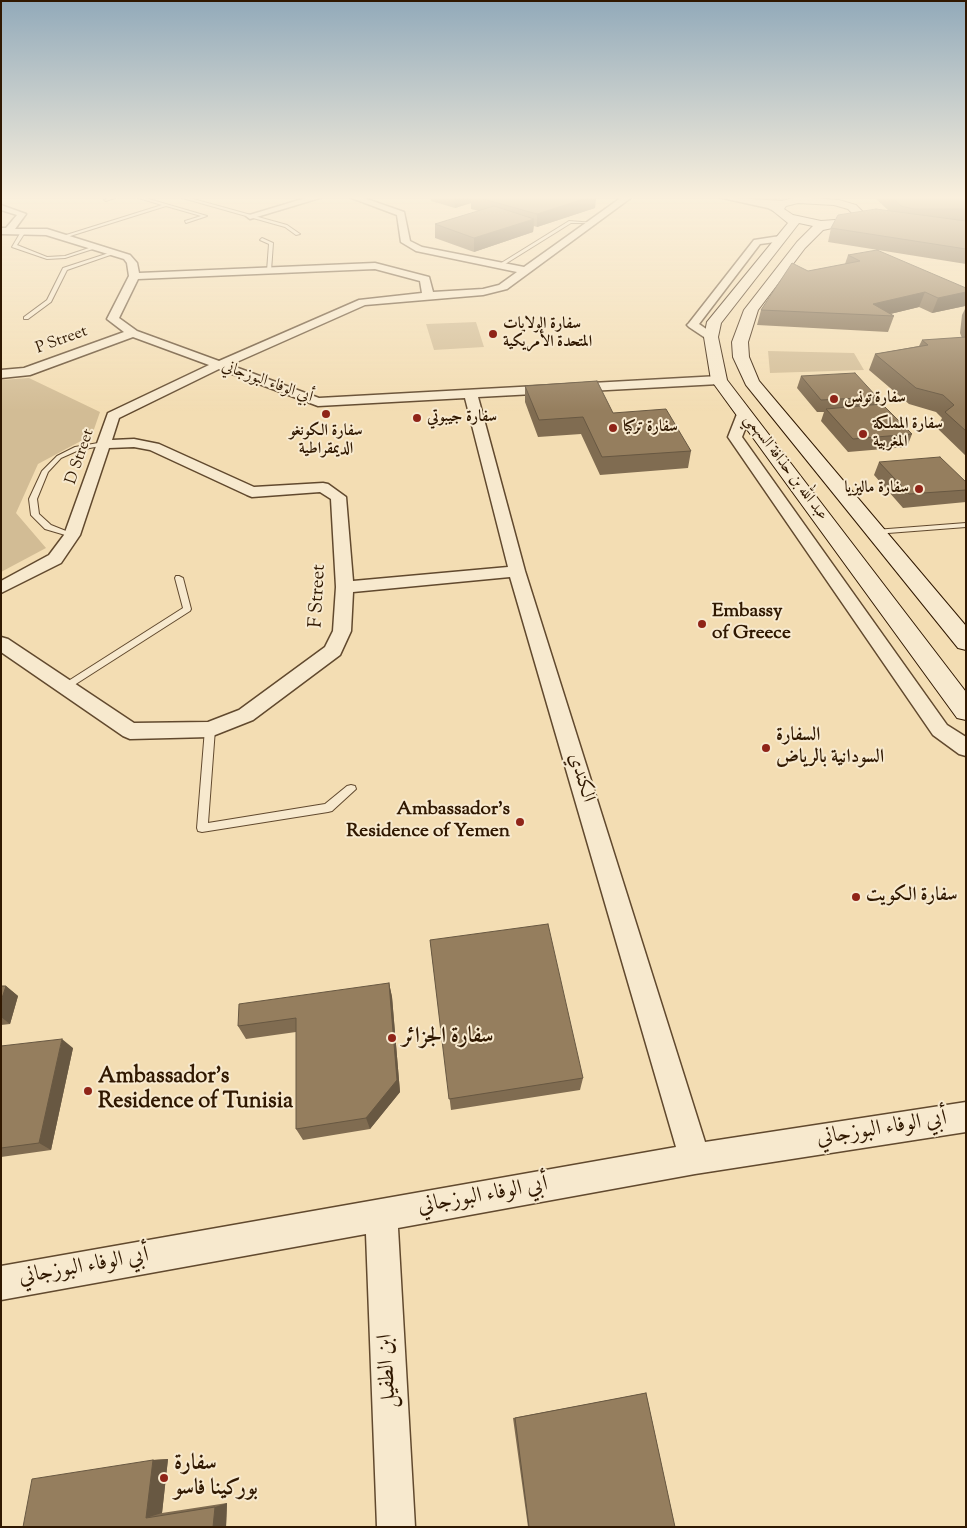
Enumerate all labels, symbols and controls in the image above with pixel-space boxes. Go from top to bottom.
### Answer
place label: سفارة الولايات المتحدة الأمريكية [503,315,592,353]
street label: P Street [33,323,91,359]
marker: سفارة الولايات المتحدة الأمريكية [487,328,499,340]
street label: أبي الوفاء البوزجاني [219,358,315,408]
place label: سفارة تونس [844,389,906,409]
marker: سفارة تونس [828,393,840,405]
marker: سفارة الكونغو الديمقراطية [320,408,332,420]
place label: سفارة جيبوتي [427,408,497,428]
street label: عبد الله بن حذافة السهمي [739,411,831,525]
marker: سفارة جيبوتي [411,412,423,424]
place label: سفارة المملكة المغربية [873,415,943,453]
place label: سفارة تركيا [623,418,678,438]
place label: سفارة الكونغو الديمقراطية [289,422,363,460]
marker: سفارة تركيا [607,422,619,434]
street label: D Street [63,427,99,487]
marker: سفارة المملكة المغربية [857,428,869,440]
place label: سفارة ماليزيا [844,479,909,499]
marker: سفارة ماليزيا [913,483,925,495]
street label: F Street [306,564,332,628]
place label: Embassy of Greece [712,602,791,646]
marker: Embassy of Greece [696,618,708,630]
place label: السفارة السودانية بالرياض [776,726,884,770]
marker: السفارة السودانية بالرياض [760,742,772,754]
street label: الكندي [562,751,598,805]
place label: Ambassador's Residence of Yemen [346,800,510,844]
marker: Ambassador's Residence of Yemen [514,816,526,828]
place label: سفارة الكويت [866,886,958,908]
marker: سفارة الكويت [850,891,862,903]
place label: سفارة الجزائر [402,1025,494,1051]
marker: سفارة الجزائر [386,1032,398,1044]
place label: Ambassador's Residence of Tunisia [98,1065,293,1116]
marker: Ambassador's Residence of Tunisia [82,1085,94,1097]
street label: أبي الوفاء البوزجاني [815,1107,949,1153]
street label: أبي الوفاء البوزجاني [416,1173,550,1221]
street label: أبي الوفاء البوزجاني [17,1244,151,1292]
street label: ابن الطفيل [374,1333,404,1409]
place label: سفارة بوركينا فاسو [174,1452,258,1504]
marker: سفارة بوركينا فاسو [158,1472,170,1484]

